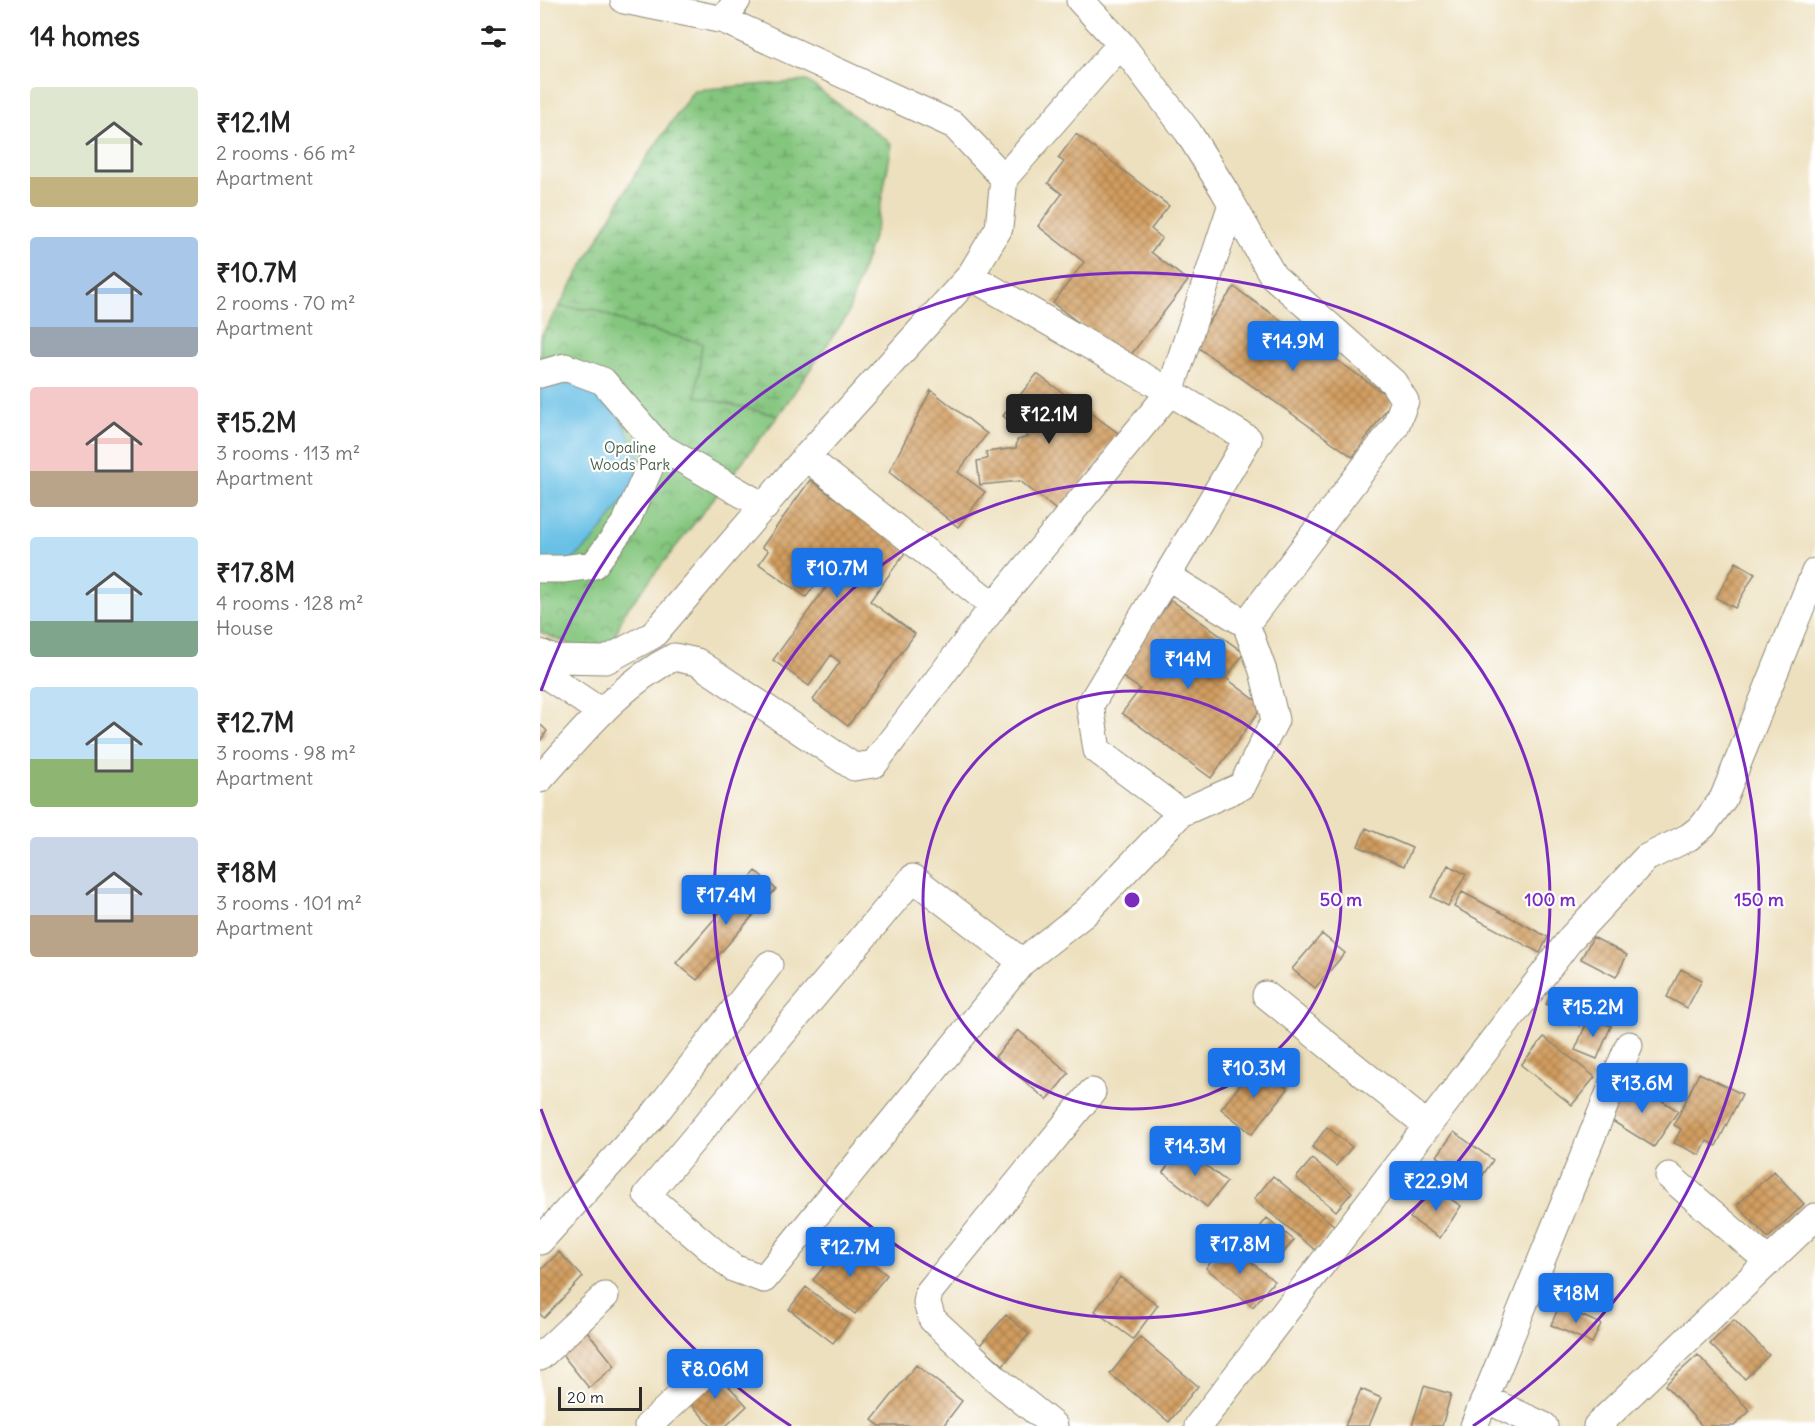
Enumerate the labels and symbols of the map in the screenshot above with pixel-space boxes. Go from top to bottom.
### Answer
pin: ₹14.9M [1244,321,1342,372]
pin: ₹12.1M [1000,394,1098,445]
park label: Opaline Woods Park [590,438,670,474]
pin: ₹10.7M [788,548,886,599]
pin: ₹14M [1152,639,1224,690]
pin: ₹17.4M [677,875,775,926]
text: 50 m [1320,888,1362,911]
text: 100 m [1525,888,1576,911]
text: 150 m [1734,888,1784,911]
centre of rings [1122,890,1142,910]
pin: ₹15.2M [1544,987,1642,1038]
pin: ₹10.3M [1205,1048,1303,1099]
pin: ₹13.6M [1593,1063,1691,1114]
pin: ₹14.3M [1146,1126,1244,1177]
pin: ₹22.9M [1387,1161,1485,1212]
pin: ₹17.8M [1191,1224,1289,1275]
pin: ₹12.7M [801,1227,899,1278]
pin: ₹18M [1540,1273,1612,1324]
pin: ₹8.06M [666,1349,764,1400]
scale bar [558,1384,642,1412]

